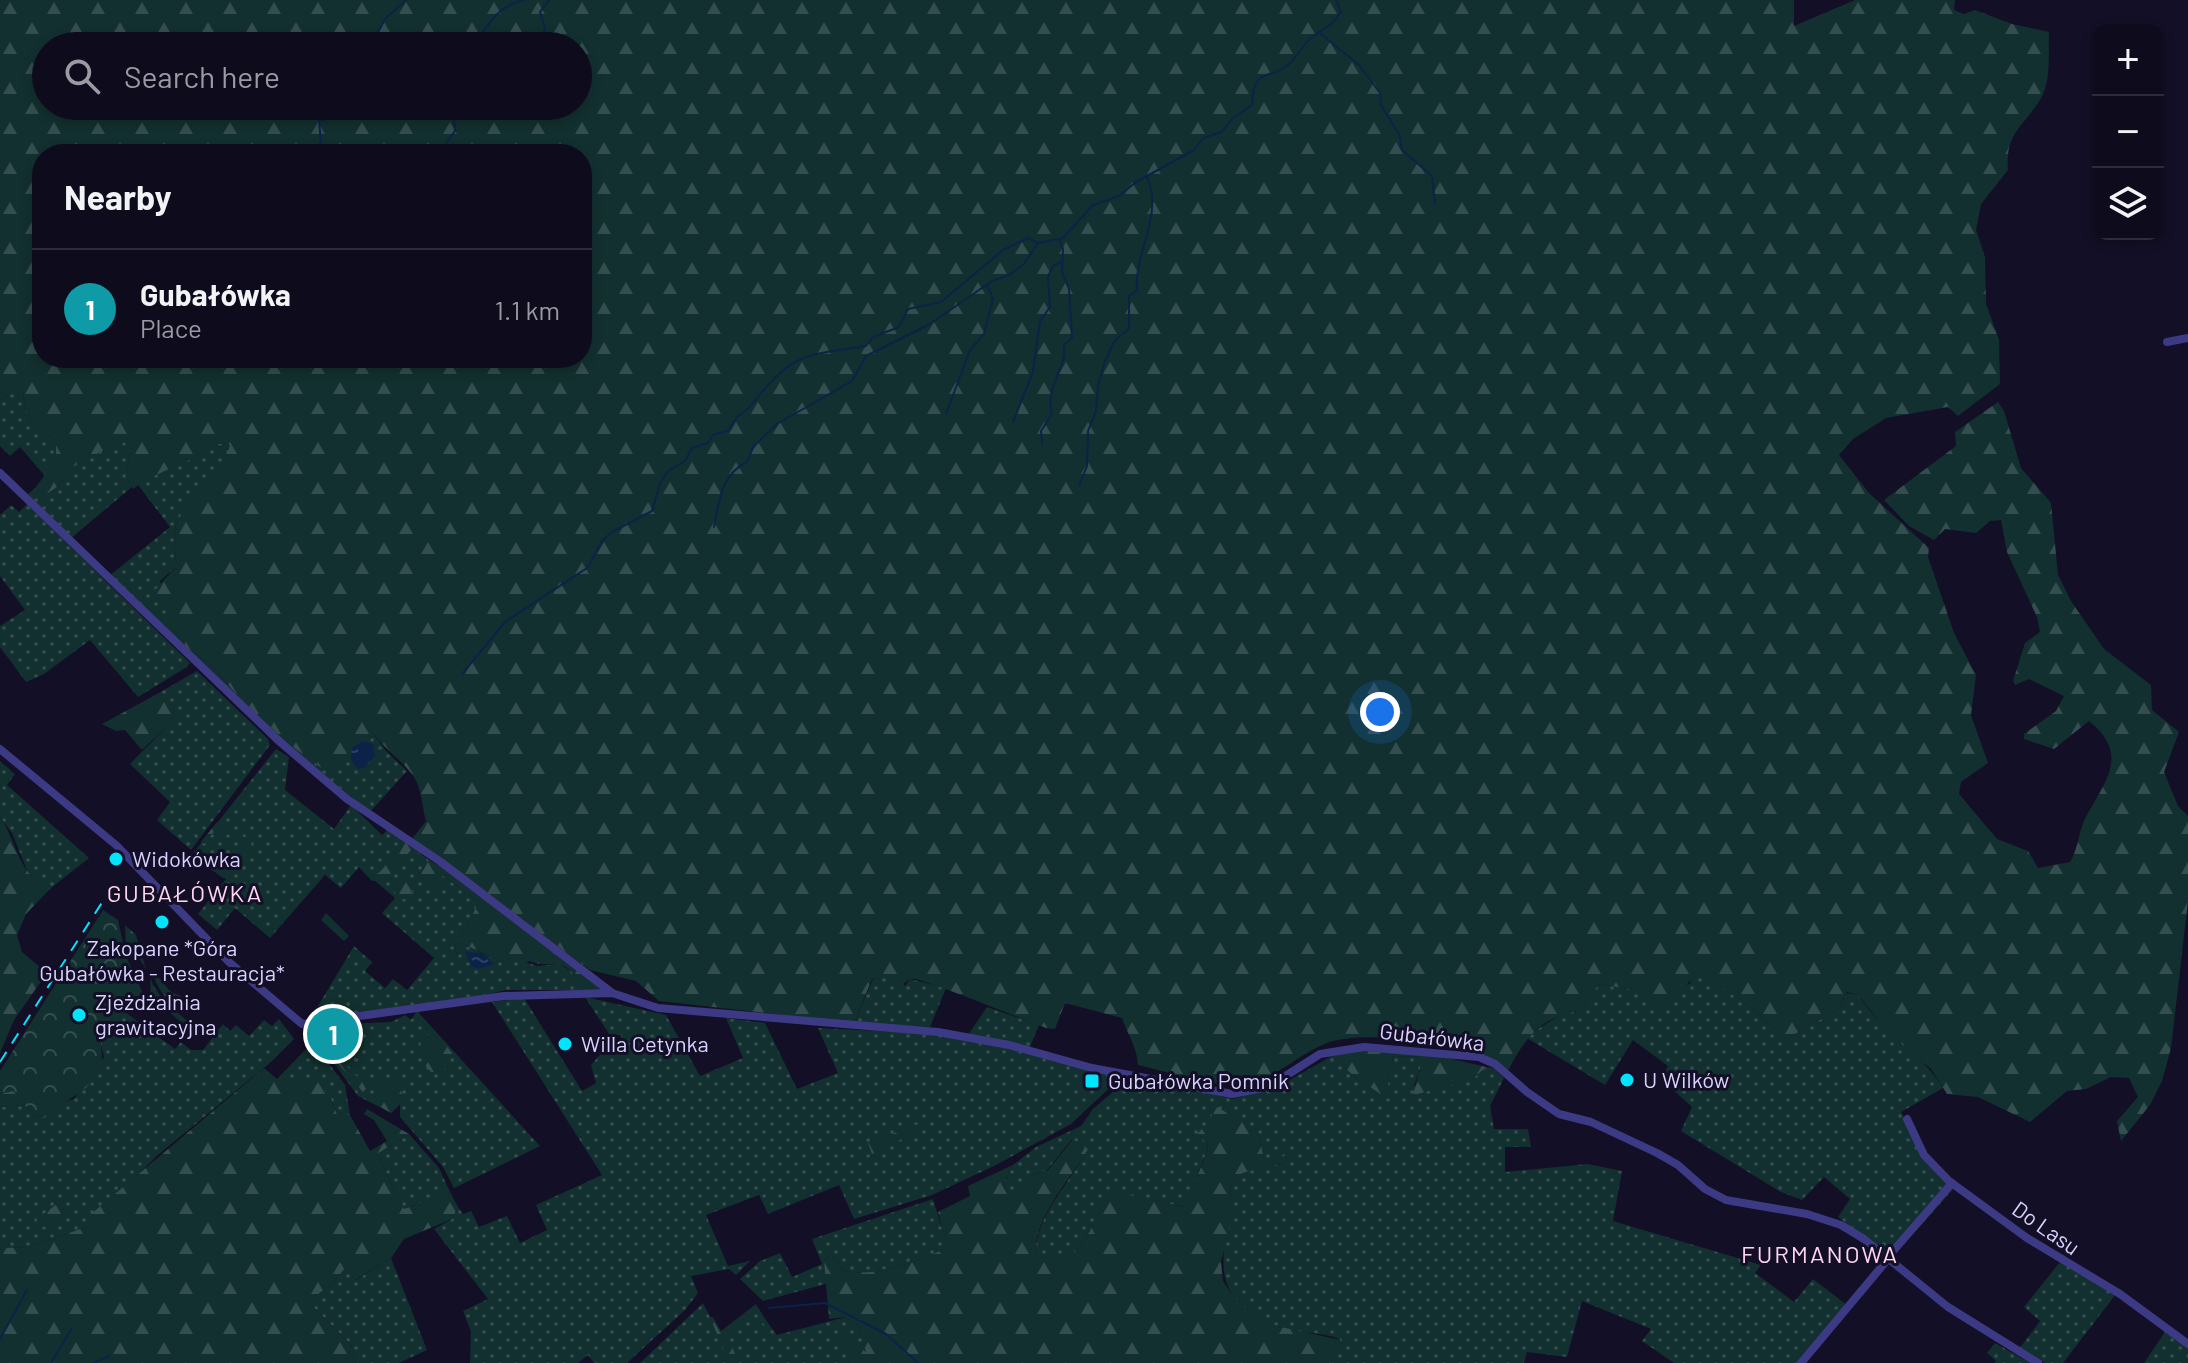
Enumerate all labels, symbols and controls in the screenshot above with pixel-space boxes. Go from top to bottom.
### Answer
map controls [2092,24,2164,240]
button: + [2092,24,2164,96]
search box [32,32,592,120]
icon: search [60,54,104,98]
text: Search here [124,58,280,94]
button: − [2092,96,2164,168]
button: layers [2092,168,2164,240]
text: Nearby [64,176,172,217]
text: Gubałówka [140,276,291,312]
text: 1 [85,294,95,325]
text: 1.1 km [495,294,560,325]
text: Place [140,312,202,343]
your location [1360,692,1400,732]
place label: Widokówka [132,845,241,871]
marker: Widokówka [107,850,125,868]
district label: GUBAŁÓWKA [107,878,263,907]
marker: Zakopane *Góra Gubałówka - Restauracja* [153,913,171,931]
place label: Zakopane *Góra Gubałówka - Restauracja* [39,934,285,985]
place label: Zjeżdżalnia grawitacyjna [95,988,217,1039]
pin: 1 [307,1004,359,1064]
marker: Zjeżdżalnia grawitacyjna [70,1006,88,1024]
street label: Gubałówka [1378,1017,1486,1055]
place label: Willa Cetynka [581,1030,709,1056]
marker: Willa Cetynka [556,1035,574,1053]
place label: U Wilków [1643,1066,1730,1092]
place label: Gubałówka Pomnik [1108,1067,1289,1093]
marker: U Wilków [1618,1071,1636,1089]
marker: Gubałówka Pomnik [1083,1072,1101,1090]
street label: Do Lasu [2008,1195,2085,1260]
district label: FURMANOWA [1741,1239,1899,1268]

